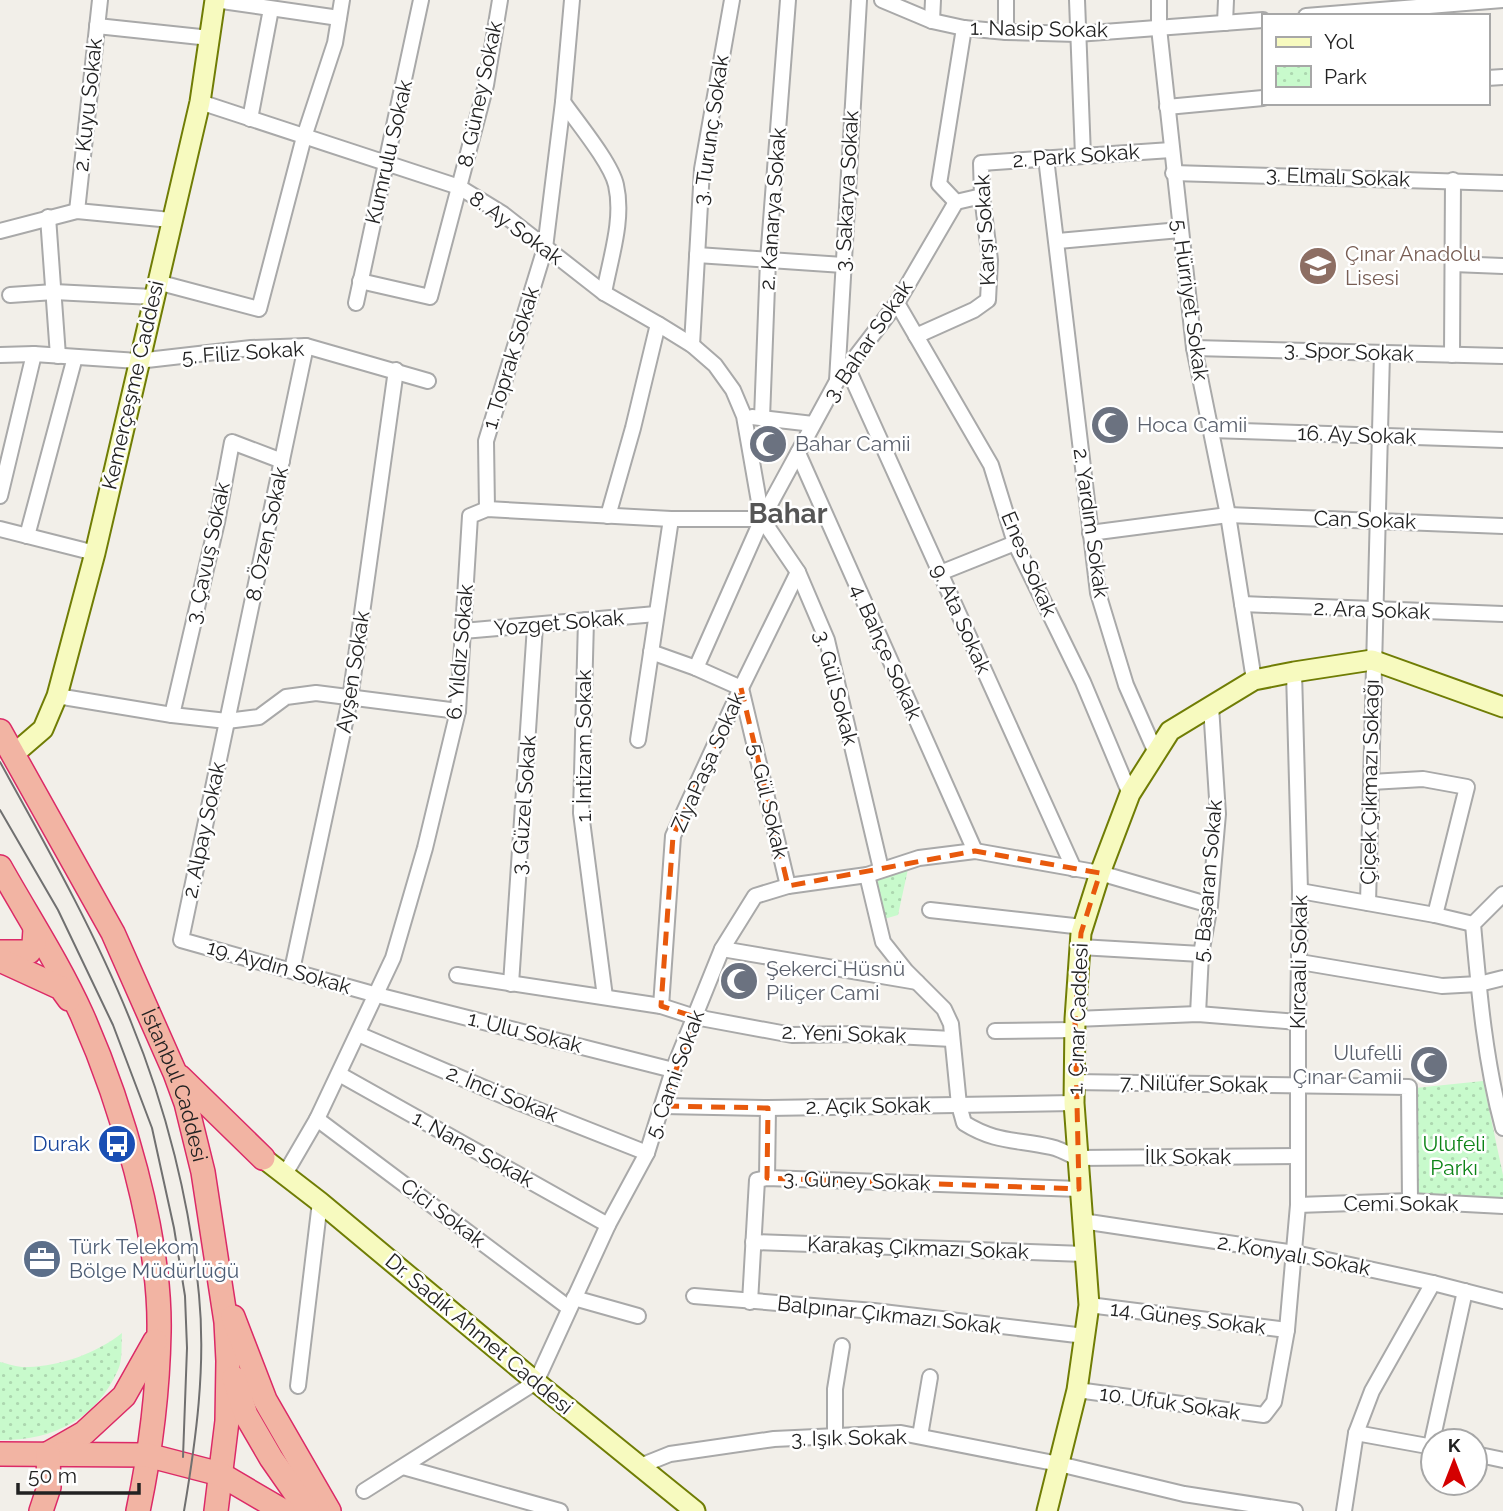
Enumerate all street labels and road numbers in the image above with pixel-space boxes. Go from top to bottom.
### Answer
street label: 1. Nasip Sokak [970,15,1108,42]
street label: 8. Güney Sokak [452,19,507,169]
street label: 2. Kuyu Sokak [68,37,107,173]
street label: 3. Turunç Sokak [688,53,733,207]
street label: Kumrulu Sokak [360,77,417,226]
street label: 3. Sakarya Sokak [830,110,863,272]
street label: 2. Kanarya Sokak [754,127,791,291]
street label: 2. Park Sokak [1012,139,1140,172]
street label: 3. Elmalı Sokak [1265,161,1411,192]
street label: Karşı Sokak [969,174,1000,286]
street label: 8. Ay Sokak [465,185,568,270]
street label: 5. Hürriyet Sokak [1167,218,1214,382]
street label: 3. Bahar Sokak [818,275,917,406]
street label: Kemerçeşme Caddesi [96,278,169,492]
street label: 1. Toprak Sokak [477,284,544,432]
street label: 5. Filiz Sokak [181,336,305,369]
street label: 3. Spor Sokak [1284,337,1414,366]
street label: 16. Ay Sokak [1297,420,1417,449]
street label: 2. Yardım Sokak [1069,446,1114,599]
street label: 8. Özen Sokak [240,465,293,603]
street label: 3. Çavuş Sokak [180,480,235,626]
street label: Can Sokak [1313,505,1417,534]
street label: Enes Sokak [996,508,1063,620]
street label: 9. Ata Sokak [926,560,997,678]
street label: 4. Bahçe Sokak [845,580,928,724]
street label: 6. Yıldız Sokak [441,583,478,721]
street label: 2. Ara Sokak [1313,595,1431,624]
street label: Yozget Sokak [493,604,625,641]
street label: Ayşen Sokak [330,609,375,735]
street label: 3. Gül Sokak [809,628,864,748]
street label: 1. İntizam Sokak [571,670,596,822]
street label: Çiçek Çıkmazı Sokağı [1355,679,1384,885]
street label: ZiyaPaşa Sokak [666,688,750,836]
street label: 3. Güzel Sokak [506,734,541,876]
street label: 5. Gül Sokak [743,741,794,861]
street label: 2. Alpay Sokak [177,759,230,900]
street label: 5. Başaran Sokak [1188,799,1227,963]
street label: Kırcaali Sokak [1285,895,1312,1029]
street label: 19. Aydın Sokak [204,934,354,999]
street label: 1. Çınar Caddesi [1062,942,1093,1095]
street label: İstanbul Caddesi [136,1005,213,1164]
street label: 1. Ulu Sokak [466,1005,585,1058]
street label: 5. Cami Sokak [640,1006,709,1141]
street label: 2. Yeni Sokak [781,1019,907,1048]
street label: 2. İnci Sokak [443,1060,562,1127]
street label: 7. Nilüfer Sokak [1120,1070,1268,1097]
street label: 2. Açık Sokak [805,1092,931,1119]
street label: 1. Nane Sokak [408,1105,538,1192]
street label: İlk Sokak [1145,1144,1231,1169]
street label: 3. Güney Sokak [783,1165,931,1196]
street label: Cici Sokak [396,1173,490,1252]
street label: Cemi Sokak [1344,1191,1458,1216]
street label: 2. Konyalı Sokak [1216,1229,1372,1280]
street label: Karakaş Çıkmazı Sokak [807,1231,1029,1264]
street label: Dr. Sadık Ahmet Caddesi [381,1248,578,1419]
street label: Balpınar Çıkmazı Sokak [776,1290,1002,1339]
street label: 14. Güneş Sokak [1109,1296,1267,1339]
street label: 10. Ufuk Sokak [1098,1380,1242,1425]
street label: 3. Işık Sokak [791,1424,907,1451]

